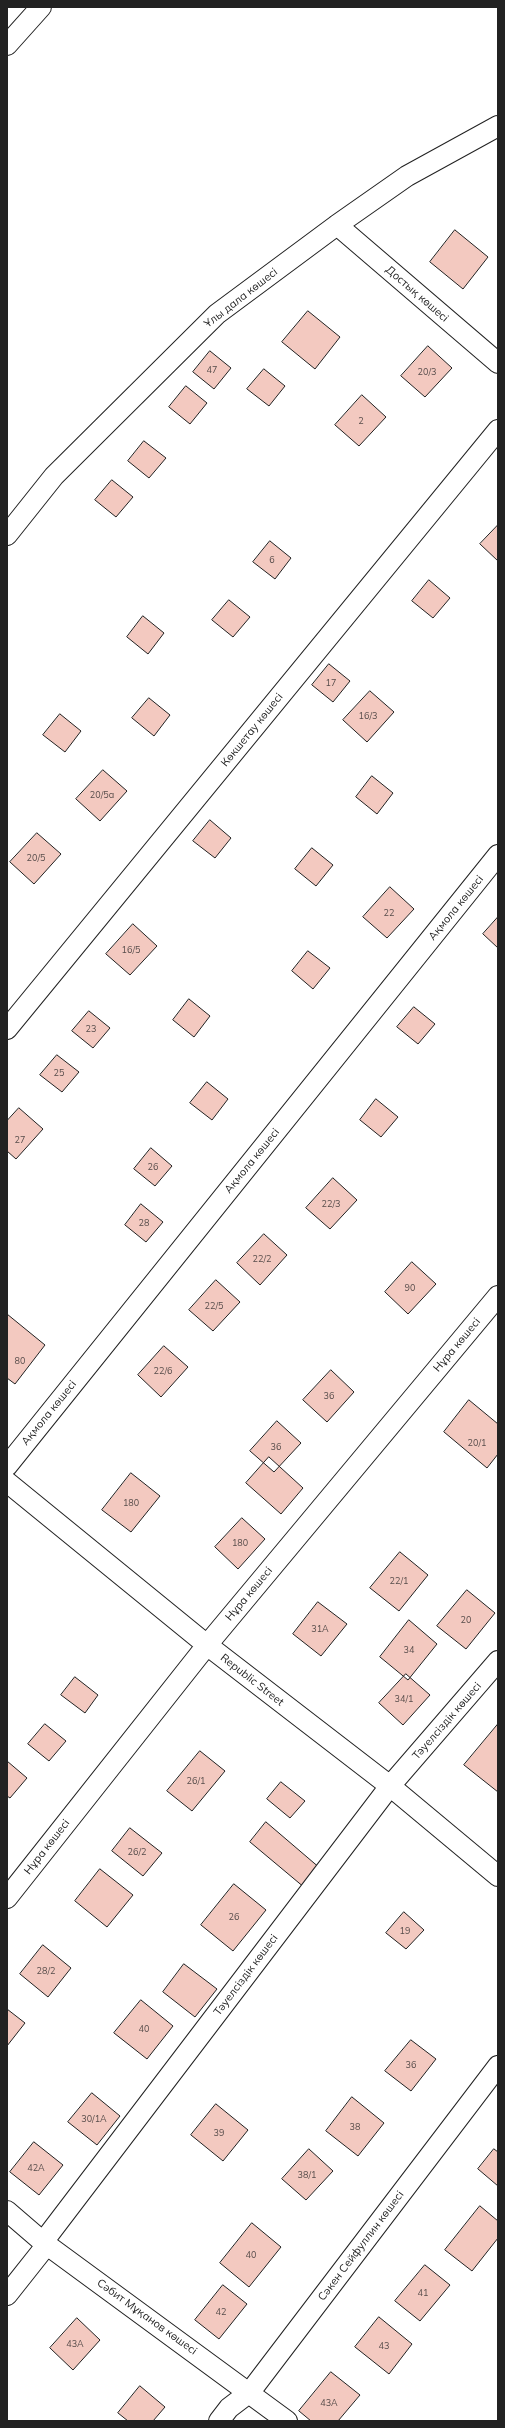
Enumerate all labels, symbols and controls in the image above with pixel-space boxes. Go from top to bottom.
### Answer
street label: Достық көшесі [383,263,451,325]
street label: Ұлы дала көшесі [202,265,280,331]
house number: 47 [207,365,217,375]
house number: 20/3 [418,367,436,377]
house number: 2 [358,416,364,426]
house number: 6 [269,555,275,565]
house number: 17 [326,678,336,688]
street label: Көкшетау көшесі [218,691,286,769]
house number: 16/3 [359,711,377,721]
house number: 20/5а [90,790,114,800]
house number: 20/5 [27,853,45,863]
street label: Ақмола көшесі [426,873,486,943]
house number: 22 [384,908,394,918]
house number: 16/5 [122,945,140,955]
house number: 23 [86,1024,96,1034]
house number: 25 [54,1068,64,1078]
street label: Ақмола көшесі [222,1126,282,1196]
house number: 27 [15,1135,25,1145]
house number: 26 [148,1162,158,1172]
house number: 22/3 [322,1199,340,1209]
house number: 28 [139,1218,149,1228]
house number: 22/2 [253,1254,271,1264]
house number: 90 [405,1283,415,1293]
house number: 22/5 [205,1301,223,1311]
street label: Нұра көшесі [431,1315,483,1375]
house number: 80 [15,1356,25,1366]
house number: 22/6 [154,1366,172,1376]
street label: Ақмола көшесі [19,1378,79,1448]
house number: 36 [324,1391,334,1401]
house number: 20/1 [468,1438,486,1448]
house number: 36 [271,1442,281,1452]
house number: 180 [123,1498,139,1508]
house number: 180 [232,1538,248,1548]
street label: Нұра көшесі [223,1564,275,1624]
house number: 22/1 [390,1576,408,1586]
house number: 20 [461,1615,471,1625]
house number: 31А [311,1624,329,1634]
house number: 34 [404,1645,414,1655]
street label: Republic Street [218,1651,286,1709]
street label: Тәуелсіздік көшесі [410,1680,484,1762]
house number: 34/1 [395,1694,413,1704]
house number: 26/1 [187,1776,205,1786]
street label: Нұра көшесі [21,1817,73,1877]
house number: 26/2 [128,1847,146,1857]
house number: 26 [229,1912,239,1922]
house number: 19 [400,1926,410,1936]
street label: Тәуелсіздік көшесі [211,1932,281,2018]
house number: 28/2 [37,1966,55,1976]
house number: 40 [139,2024,149,2034]
house number: 36 [406,2060,416,2070]
house number: 30/1А [81,2114,107,2124]
house number: 38 [350,2122,360,2132]
house number: 39 [214,2128,224,2138]
house number: 42А [27,2163,45,2173]
house number: 38/1 [298,2170,316,2180]
street label: Сәкен Сейфуллин көшесі [315,2188,407,2304]
house number: 40 [246,2250,256,2260]
street label: Сәбит Мұқанов көшесі [94,2276,200,2358]
house number: 41 [418,2288,428,2298]
house number: 42 [216,2307,226,2317]
house number: 43А [66,2339,84,2349]
house number: 43 [379,2341,389,2351]
house number: 43А [320,2398,338,2408]

